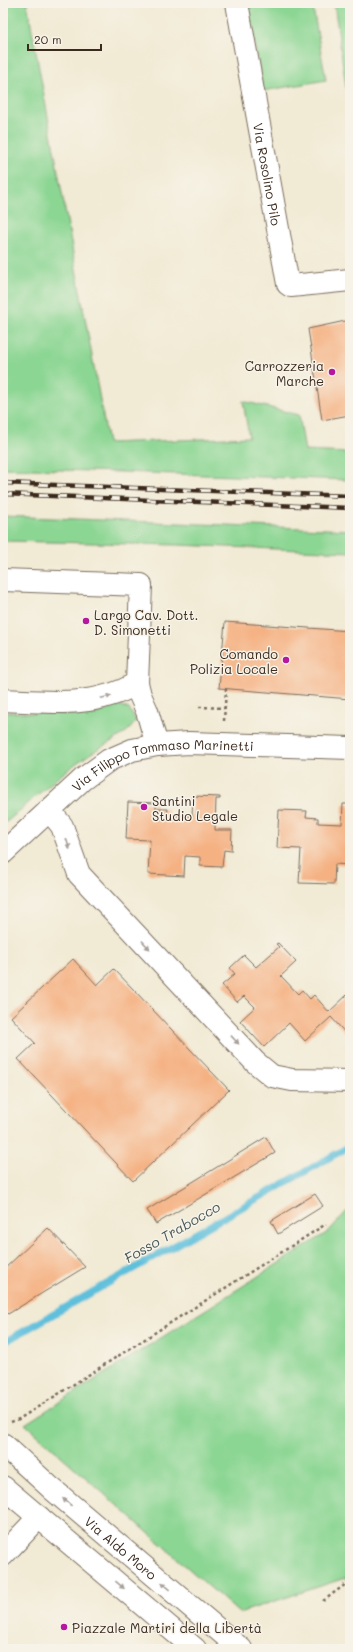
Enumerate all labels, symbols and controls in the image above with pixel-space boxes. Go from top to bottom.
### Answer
scale bar [28,26,101,52]
text: 20 m [34,31,62,47]
street label: Via Rosolino Pilo [250,122,286,227]
place label: Carrozzeria Marche [245,357,324,389]
marker: Carrozzeria Marche [327,367,337,377]
place label: Largo Cav. Dott. D. Simonetti [94,606,198,638]
marker: Largo Cav. Dott. D. Simonetti [81,616,91,626]
place label: Comando Polizia Locale [190,645,278,677]
marker: Comando Polizia Locale [281,655,291,665]
one-way arrow [100,693,112,699]
street label: Via Filippo Tommaso Marinetti [67,734,254,794]
place label: Santini Studio Legale [152,792,238,824]
marker: Santini Studio Legale [139,802,149,812]
one-way arrow [66,838,72,850]
one-way arrow [141,941,150,950]
one-way arrow [230,1035,240,1045]
water label: Fosso Trabocco [120,1197,224,1267]
one-way arrow [62,1497,73,1506]
street label: Via Aldo Moro [82,1512,161,1583]
one-way arrow [115,1581,125,1590]
one-way arrow [161,1581,172,1590]
place label: Piazzale Martiri della Libertà [72,1619,262,1636]
marker: Piazzale Martiri della Libertà [59,1622,69,1632]

